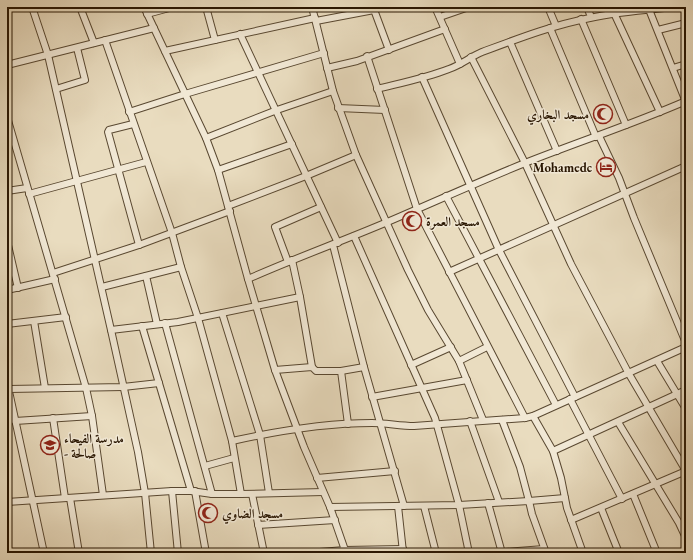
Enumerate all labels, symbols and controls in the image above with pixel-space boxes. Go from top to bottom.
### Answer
mosque icon: مسجد البخاري [592,103,614,125]
place label: مسجد البخاري [527,106,589,126]
hotel icon: Mohamedc [595,156,617,178]
place label: Mohamedc [533,159,593,176]
mosque icon: مسجد العمرة [401,210,423,232]
place label: مسجد العمرة [426,213,480,230]
place label: مدرسة الفيحاء - صالحة [64,430,124,462]
school or university icon: مدرسة الفيحاء - صالحة [39,434,61,456]
mosque icon: مسجد الضاوي [197,502,219,524]
place label: مسجد الضاوي [222,505,283,525]

